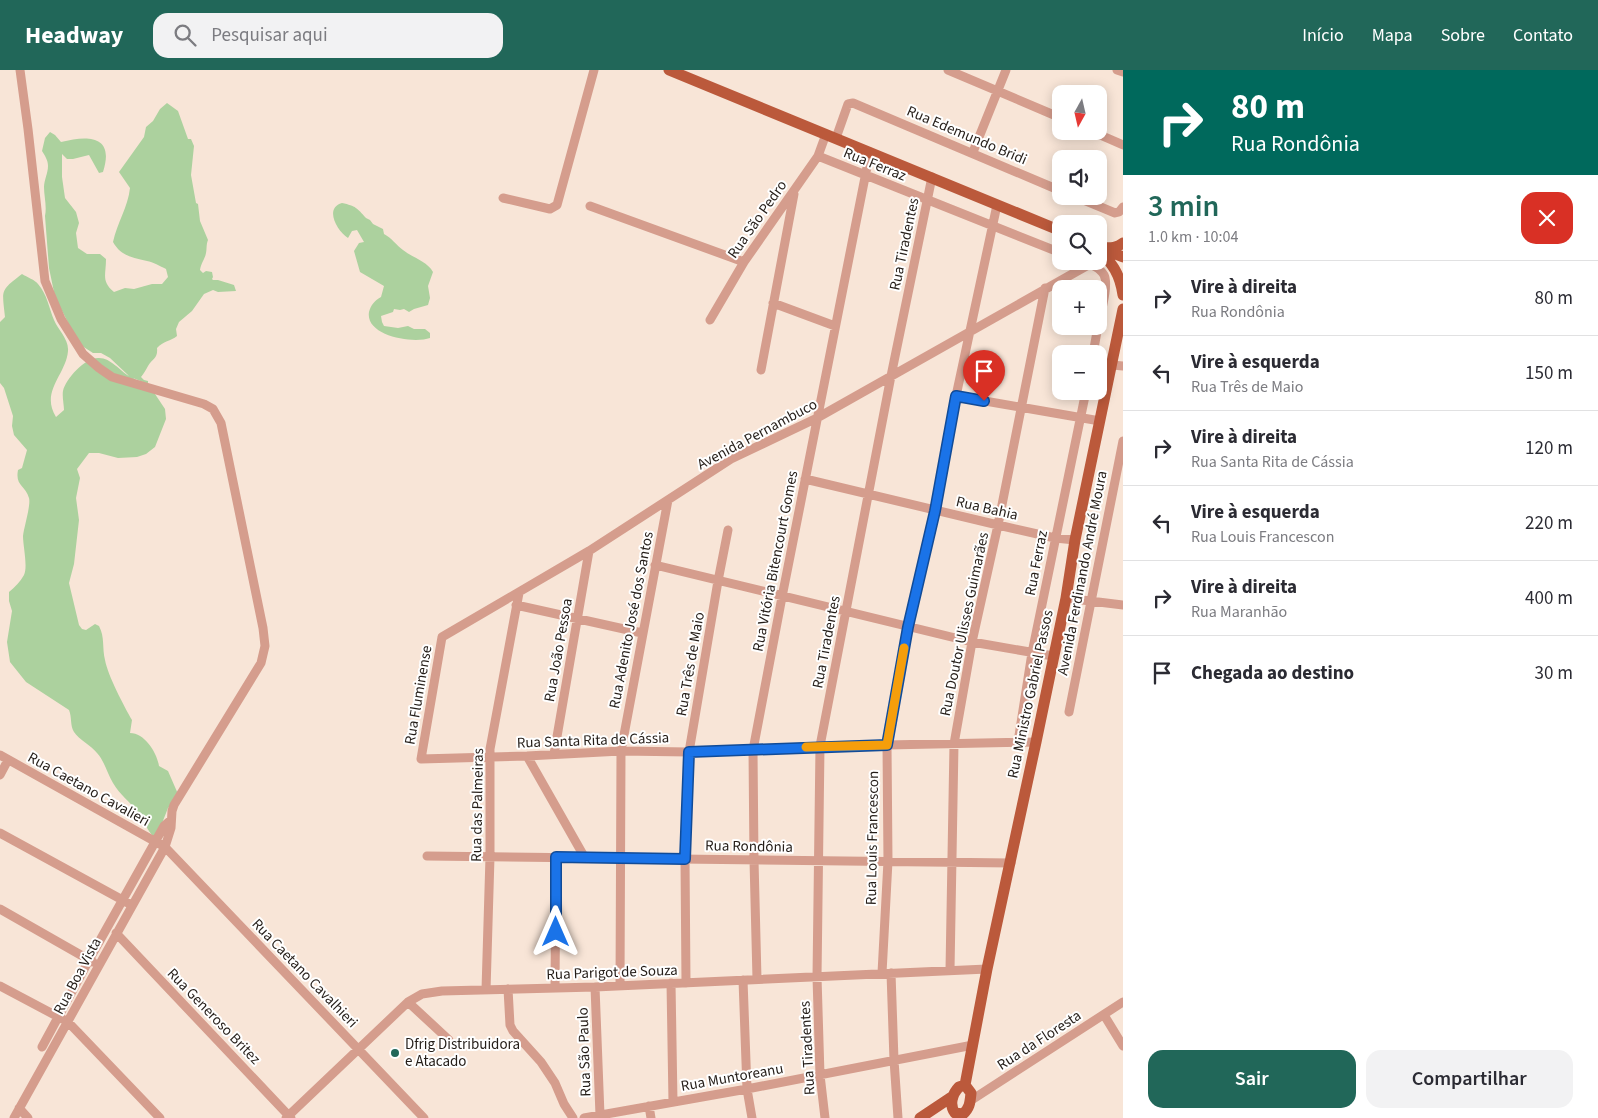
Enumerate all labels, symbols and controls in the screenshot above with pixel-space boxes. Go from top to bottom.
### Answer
search box [153,13,503,58]
text: Headway [25,18,123,53]
icon: search [171,21,199,49]
text: Pesquisar aqui [211,22,328,49]
text: Início [1302,23,1344,48]
text: Mapa [1372,23,1413,48]
text: Sobre [1441,23,1485,48]
text: Contato [1513,23,1573,48]
text: 80 m [1231,82,1305,132]
north arrow [1052,85,1108,140]
map controls [1052,85,1107,400]
icon: right [1148,90,1213,155]
street label: Rua Edemundo Bridi [903,101,1030,170]
text: Rua Rondônia [1231,128,1360,160]
street label: Rua Ferraz [840,142,909,187]
button: sound [1052,150,1107,205]
street label: Rua São Pedro [723,176,792,263]
text: 3 min [1148,185,1219,228]
button: close [1521,192,1573,244]
street label: Rua Tiradentes [884,196,925,292]
button: search [1052,215,1107,270]
text: 1.0 km · 10:04 [1148,226,1238,248]
text: Vire à direita [1191,274,1297,301]
button: + [1052,280,1107,335]
icon: right [1148,284,1176,312]
text: 80 m [1535,285,1573,312]
text: Rua Rondônia [1191,301,1285,323]
button: − [1052,345,1107,400]
text: Vire à esquerda [1191,349,1320,376]
pin [963,350,1005,401]
icon: arrive [970,357,998,385]
icon: left [1148,359,1176,387]
text: 150 m [1525,360,1573,387]
text: Rua Três de Maio [1191,376,1303,398]
street label: Avenida Pernambuco [693,394,821,475]
text: Vire à direita [1191,424,1297,451]
icon: right [1148,434,1176,462]
text: 120 m [1525,435,1573,462]
text: Rua Santa Rita de Cássia [1191,451,1354,473]
street label: Rua Vitória Bitencourt Gomes [748,469,803,653]
street label: Avenida Ferdinando André Moura [1052,469,1113,677]
street label: Rua Bahia [954,491,1020,526]
text: Vire à esquerda [1191,499,1320,526]
icon: left [1148,509,1176,537]
text: 220 m [1525,510,1573,537]
text: Rua Louis Francescon [1191,526,1334,548]
street label: Rua Ferraz [1020,529,1053,597]
street label: Rua Adenito José dos Santos [604,530,659,710]
street label: Rua Doutor Ulisses Guimarães [935,530,994,718]
text: Vire à direita [1191,574,1297,601]
icon: right [1148,584,1176,612]
text: 400 m [1525,585,1573,612]
street label: Rua Tiradentes [807,594,846,690]
street label: Rua João Pessoa [539,597,578,703]
text: Rua Maranhão [1191,601,1287,623]
street label: Rua Ministro Gabriel Passos [1002,608,1059,780]
street label: Rua Três de Maio [671,610,710,718]
street label: Rua Fluminense [399,644,438,746]
icon: arrive [1148,659,1176,687]
text: Chegada ao destino [1191,660,1354,687]
text: 30 m [1535,660,1573,687]
street label: Rua Santa Rita de Cássia [516,727,670,754]
street label: Rua Caetano Cavalieri [24,747,154,832]
street label: Rua das Palmeiras [466,748,489,862]
street label: Rua Louis Francescon [861,771,884,905]
street label: Rua Rondônia [705,835,793,858]
position arrow [529,905,581,957]
street label: Rua Caetano Cavalhieri [247,914,362,1033]
street label: Rua Boa Vista [48,934,106,1018]
street label: Rua Parigot de Souza [546,960,678,985]
street label: Rua Generoso Britez [162,964,265,1069]
street label: Rua Tiradentes [795,1001,820,1095]
street label: Rua da Floresta [993,1005,1085,1075]
street label: Rua São Paulo [572,1007,597,1097]
place label: Dfrig Distribuidora e Atacado [405,1034,520,1072]
marker: Dfrig Distribuidora e Atacado [389,1047,401,1059]
button: Sair [1148,1050,1356,1108]
button: Compartilhar [1366,1050,1573,1108]
street label: Rua Muntoreanu [679,1058,785,1097]

